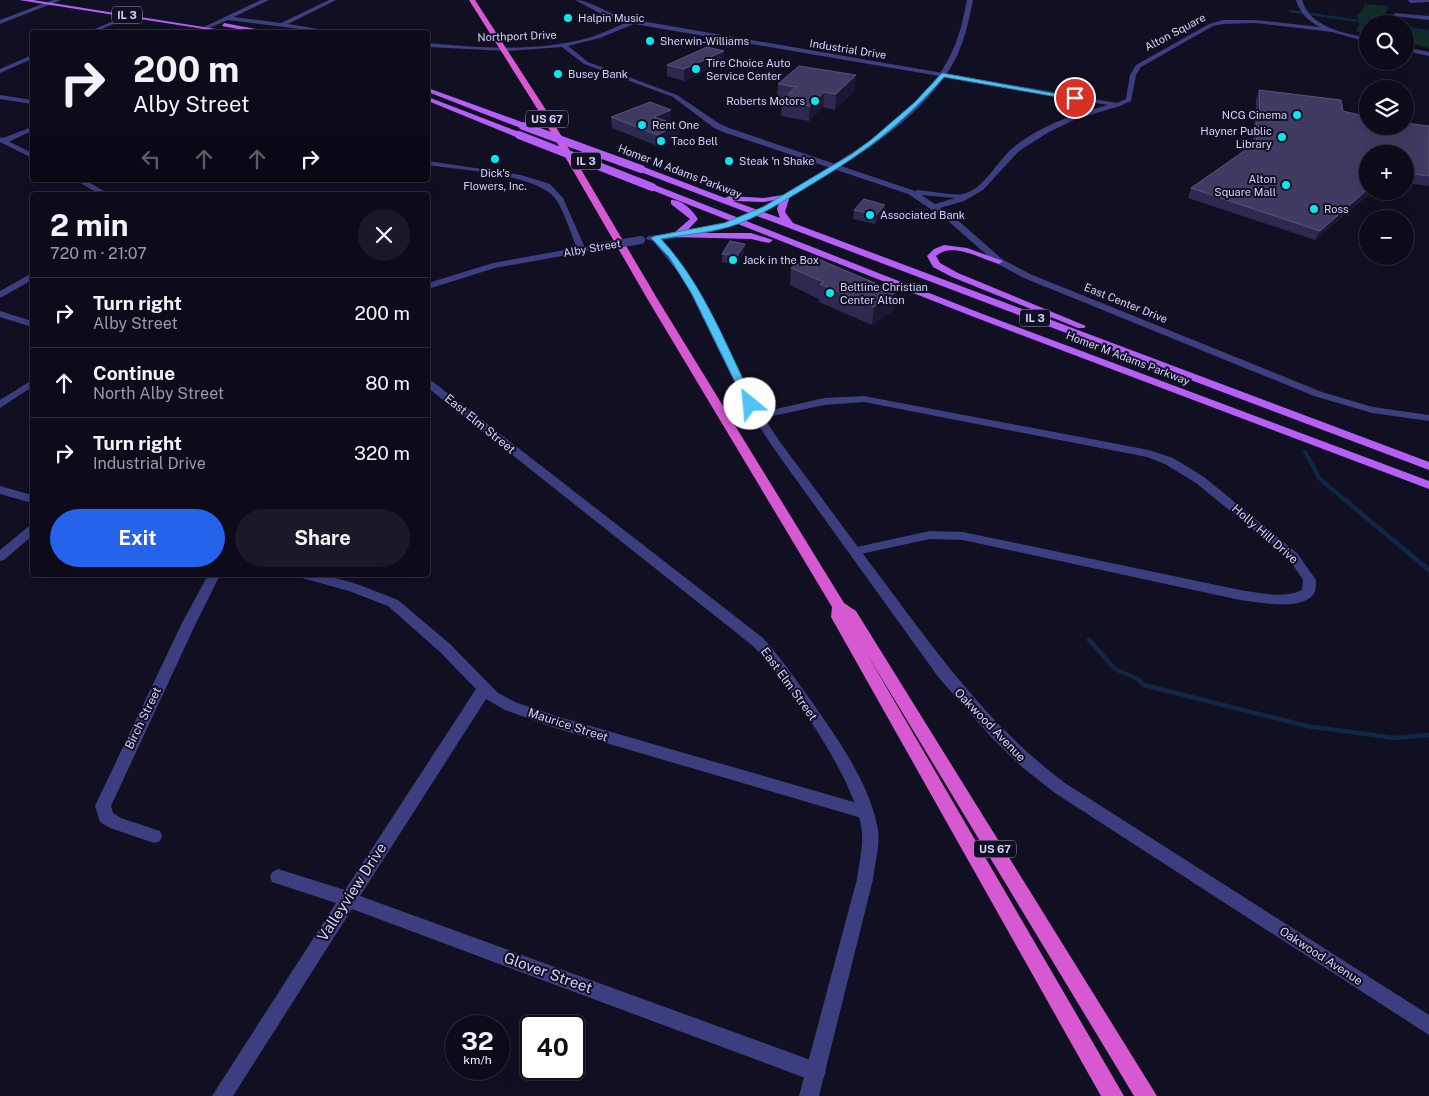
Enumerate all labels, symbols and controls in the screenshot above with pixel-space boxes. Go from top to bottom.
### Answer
road number: IL 3 [112,6,142,24]
street label: Alton Square [1143,11,1207,53]
marker: Halpin Music [562,12,574,24]
place label: Halpin Music [578,12,645,24]
map controls [1359,15,1414,265]
button: search [1359,15,1414,70]
street label: Northport Drive [477,29,557,43]
marker: Sherwin-Williams [644,35,656,47]
place label: Sherwin-Williams [660,35,749,47]
street label: Industrial Drive [809,37,887,61]
text: 200 m [133,49,239,90]
icon: right [50,50,115,115]
place label: Tire Choice Auto Service Center [706,57,790,82]
marker: Tire Choice Auto Service Center [690,63,702,75]
marker: Busey Bank [552,68,564,80]
place label: Busey Bank [568,68,628,80]
pin [1054,77,1096,119]
button: layers [1359,80,1414,135]
icon: arrive [1061,84,1089,112]
text: Alby Street [133,91,249,117]
place label: Roberts Motors [726,95,805,107]
marker: Roberts Motors [809,95,821,107]
place label: NCG Cinema [1222,109,1287,121]
marker: NCG Cinema [1291,109,1303,121]
road number: US 67 [526,110,568,128]
marker: Rent One [636,119,648,131]
place label: Rent One [652,119,699,131]
place label: Hayner Public Library [1200,125,1272,150]
marker: Hayner Public Library [1276,131,1288,143]
marker: Taco Bell [655,135,667,147]
place label: Taco Bell [671,135,718,147]
street label: Homer M Adams Parkway [616,142,744,200]
icon: left [137,145,165,173]
icon: ahead [190,145,218,173]
icon: ahead [243,145,271,173]
icon: right [296,145,324,173]
button: + [1359,145,1414,200]
marker: Dick's Flowers, Inc. [489,153,501,165]
road number: IL 3 [571,153,601,170]
marker: Steak 'n Shake [723,155,735,167]
place label: Steak 'n Shake [739,155,815,167]
place label: Dick's Flowers, Inc. [463,167,527,192]
place label: Alton Square Mall [1214,173,1276,198]
marker: Alton Square Mall [1280,179,1292,191]
marker: Ross [1308,203,1320,215]
place label: Ross [1324,203,1349,215]
text: 2 min [50,207,129,243]
button: close [358,209,410,261]
marker: Associated Bank [864,209,876,221]
place label: Associated Bank [880,209,965,221]
button: − [1359,210,1414,265]
street label: Alby Street [562,237,622,259]
text: 720 m · 21:07 [50,244,147,263]
marker: Jack in the Box [727,254,739,266]
place label: Jack in the Box [743,254,819,266]
place label: Beltline Christian Center Alton [840,281,928,306]
street label: East Center Drive [1083,281,1169,325]
marker: Beltline Christian Center Alton [824,287,836,299]
text: Turn right [93,292,182,314]
icon: right [50,299,78,327]
text: 200 m [354,302,410,324]
road number: IL 3 [1020,310,1050,326]
text: Alby Street [93,314,178,333]
street label: Homer M Adams Parkway [1064,329,1192,387]
text: Continue [93,362,175,384]
icon: ahead [50,369,78,397]
text: 80 m [365,372,410,394]
position arrow [723,377,775,429]
text: North Alby Street [93,384,224,403]
street label: East Elm Street [442,391,518,457]
text: Turn right [93,432,182,454]
icon: right [50,439,78,467]
text: 320 m [354,442,410,464]
text: Industrial Drive [93,454,206,473]
street label: Holly Hill Drive [1229,501,1301,567]
button: Exit [50,509,225,567]
button: Share [235,509,410,567]
street label: East Elm Street [758,645,820,723]
street label: Birch Street [122,685,164,751]
street label: Oakwood Avenue [952,685,1029,765]
street label: Maurice Street [526,706,610,745]
street label: Valleyview Drive [314,839,390,944]
road number: US 67 [974,841,1016,858]
street label: Oakwood Avenue [1277,924,1365,988]
street label: Glover Street [502,949,595,996]
speed limit sign: 40 [520,1015,585,1080]
text: 32 [461,1026,494,1056]
text: km/h [463,1053,492,1067]

